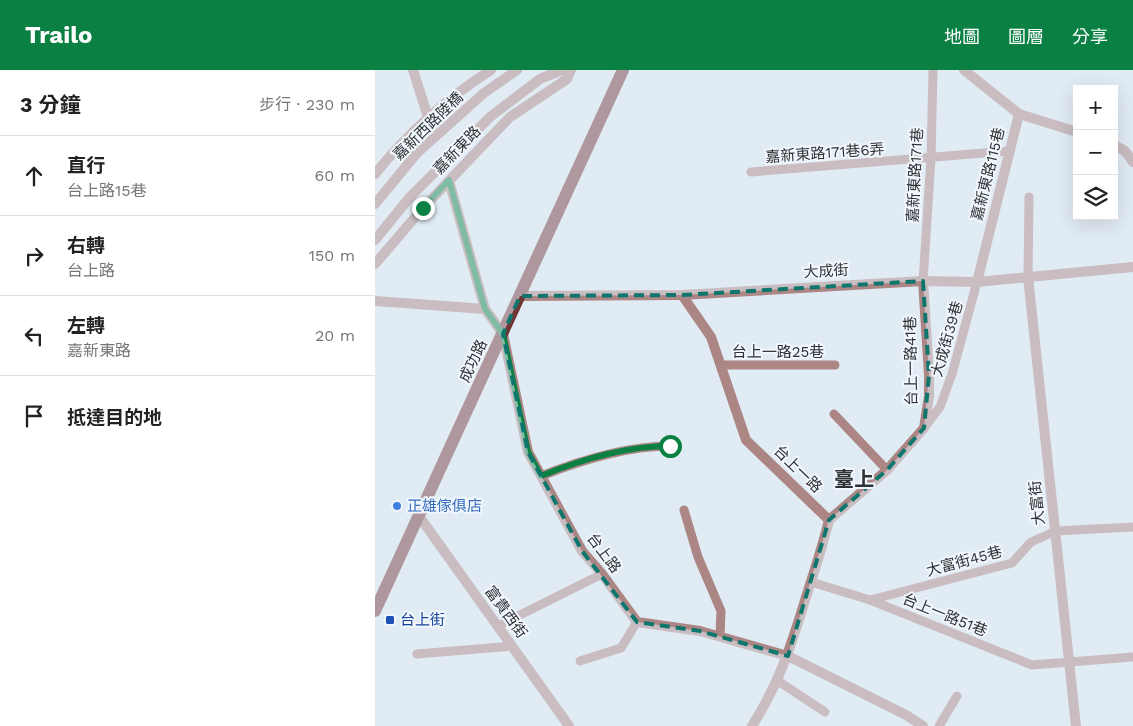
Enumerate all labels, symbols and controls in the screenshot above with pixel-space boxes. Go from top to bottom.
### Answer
text: Trailo [25,21,92,49]
text: 地圖 [944,26,980,47]
text: 圖層 [1008,26,1044,47]
text: 分享 [1072,26,1108,47]
map controls [1073,85,1118,220]
button: + [1073,85,1118,130]
street label: 嘉新西路陸橋 [389,88,467,164]
text: 3 分鐘 [20,92,80,117]
text: 步行 · 230 m [259,95,355,114]
street label: 嘉新東路 [430,122,484,178]
street label: 嘉新東路115巷 [968,126,1008,222]
street label: 嘉新東路171巷 [904,127,926,223]
button: − [1073,130,1118,175]
street label: 嘉新東路171巷6弄 [765,140,885,166]
text: 直行 [67,154,105,177]
icon: ahead [20,162,48,190]
text: 60 m [315,166,355,185]
button: layers [1073,175,1118,220]
text: 台上路15巷 [67,181,147,200]
route end [412,197,435,220]
text: 右轉 [67,234,105,257]
icon: right [20,242,48,270]
text: 150 m [309,246,355,265]
text: 台上路 [67,261,115,280]
street label: 大成街 [803,261,849,281]
street label: 大成街39巷 [928,299,966,379]
text: 左轉 [67,314,105,337]
street label: 台上一路41巷 [901,316,921,406]
icon: left [20,322,48,350]
text: 20 m [315,326,355,345]
street label: 成功路 [455,337,491,385]
text: 嘉新東路 [67,341,131,360]
street label: 台上一路25巷 [732,343,824,361]
icon: arrive [20,402,48,430]
text: 抵達目的地 [67,406,162,429]
route start [659,435,682,458]
street label: 台上一路 [770,442,826,496]
district label: 臺上 [834,467,874,491]
street label: 大富街 [1026,480,1048,526]
place label: 正雄傢俱店 [407,497,482,515]
marker: 正雄傢俱店 [391,500,403,512]
street label: 台上路 [583,530,625,576]
street label: 大富街45巷 [924,542,1004,580]
street label: 富貴西街 [481,582,531,642]
street label: 台上一路51巷 [900,590,990,640]
place label: 台上街 [400,611,445,629]
marker: 台上街 [384,614,396,626]

